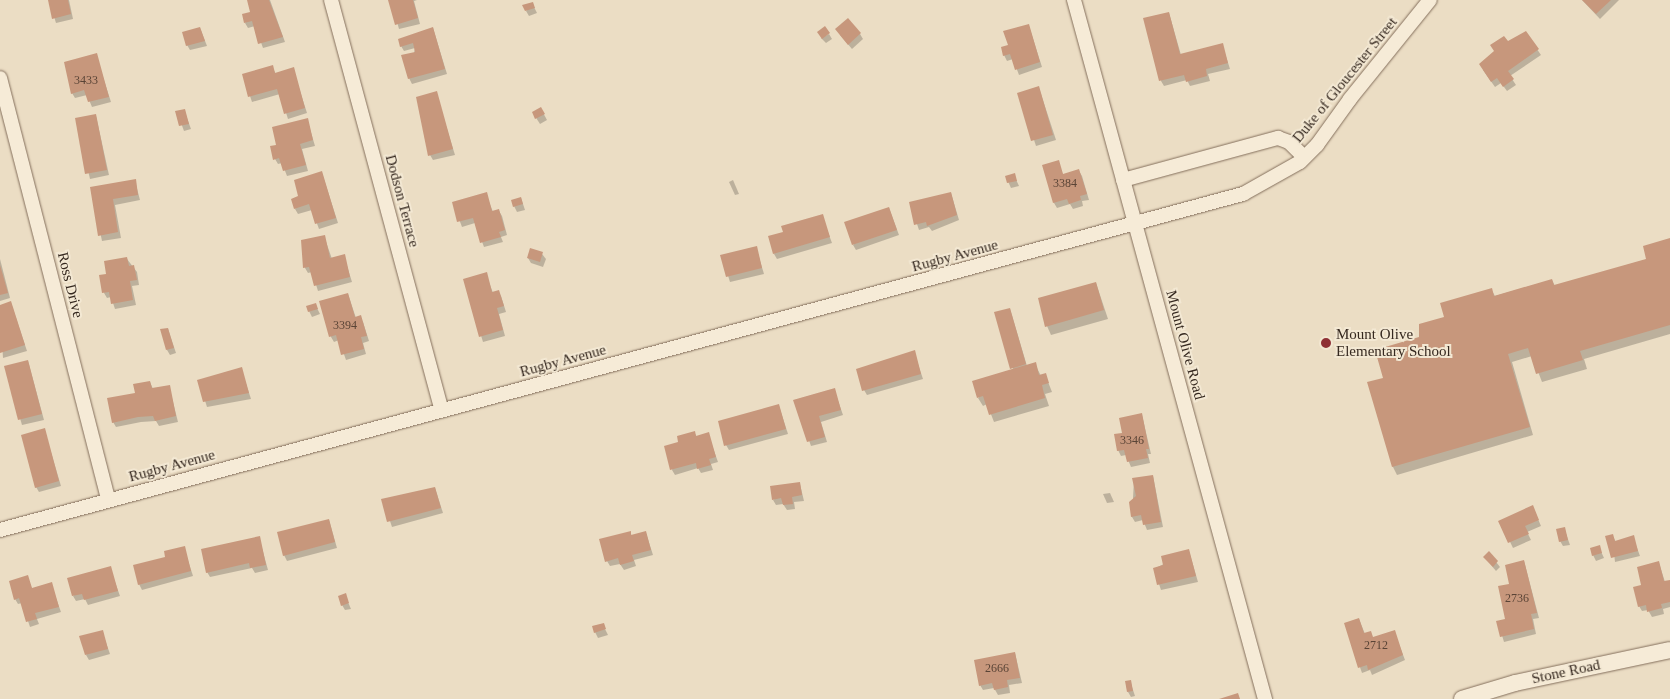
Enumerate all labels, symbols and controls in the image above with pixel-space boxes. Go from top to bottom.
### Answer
street label: Duke of Gloucester Street [1289,14,1401,146]
house number: 3433 [74,74,98,88]
street label: Dodson Terrace [381,153,423,249]
house number: 3384 [1053,177,1077,191]
street label: Rugby Avenue [910,236,1000,276]
street label: Ross Drive [53,250,87,320]
street label: Mount Olive Road [1162,288,1208,402]
house number: 3394 [333,319,357,333]
place label: Mount Olive Elementary School [1336,325,1451,360]
marker: Mount Olive Elementary School [1320,337,1332,349]
street label: Rugby Avenue [518,341,608,381]
house number: 3346 [1120,434,1144,448]
street label: Rugby Avenue [127,446,217,486]
house number: 2736 [1505,592,1529,606]
house number: 2712 [1364,639,1388,653]
street label: Stone Road [1530,656,1602,688]
house number: 2666 [985,662,1009,676]

